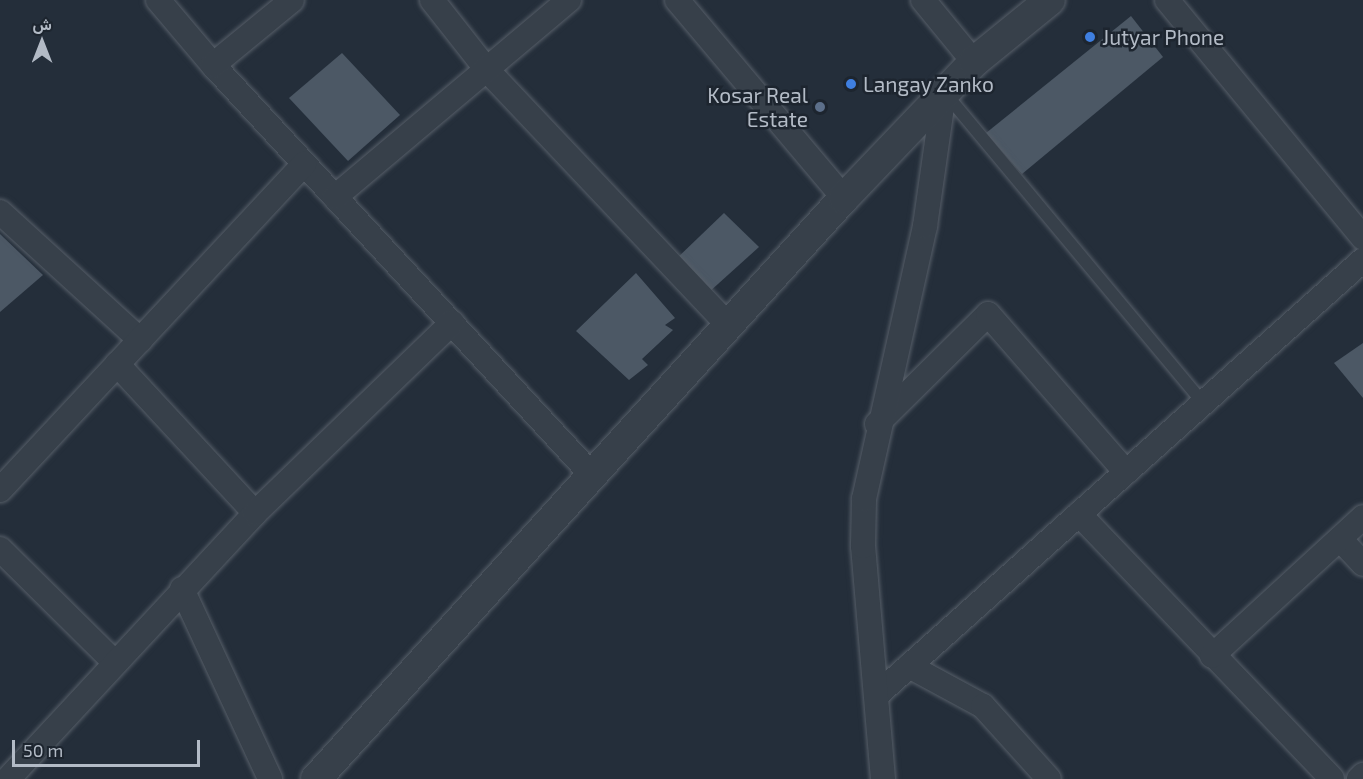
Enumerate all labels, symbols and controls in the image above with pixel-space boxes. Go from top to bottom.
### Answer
north arrow [12,12,72,72]
text: ش [32,14,52,33]
place label: Jutyar Phone [1102,24,1225,50]
marker: Jutyar Phone [1083,30,1097,44]
place label: Langay Zanko [863,71,994,97]
marker: Langay Zanko [844,77,858,91]
place label: Kosar Real Estate [707,82,808,132]
marker: Kosar Real Estate [813,100,827,114]
scale bar [15,728,202,766]
text: 50 m [23,739,63,761]

